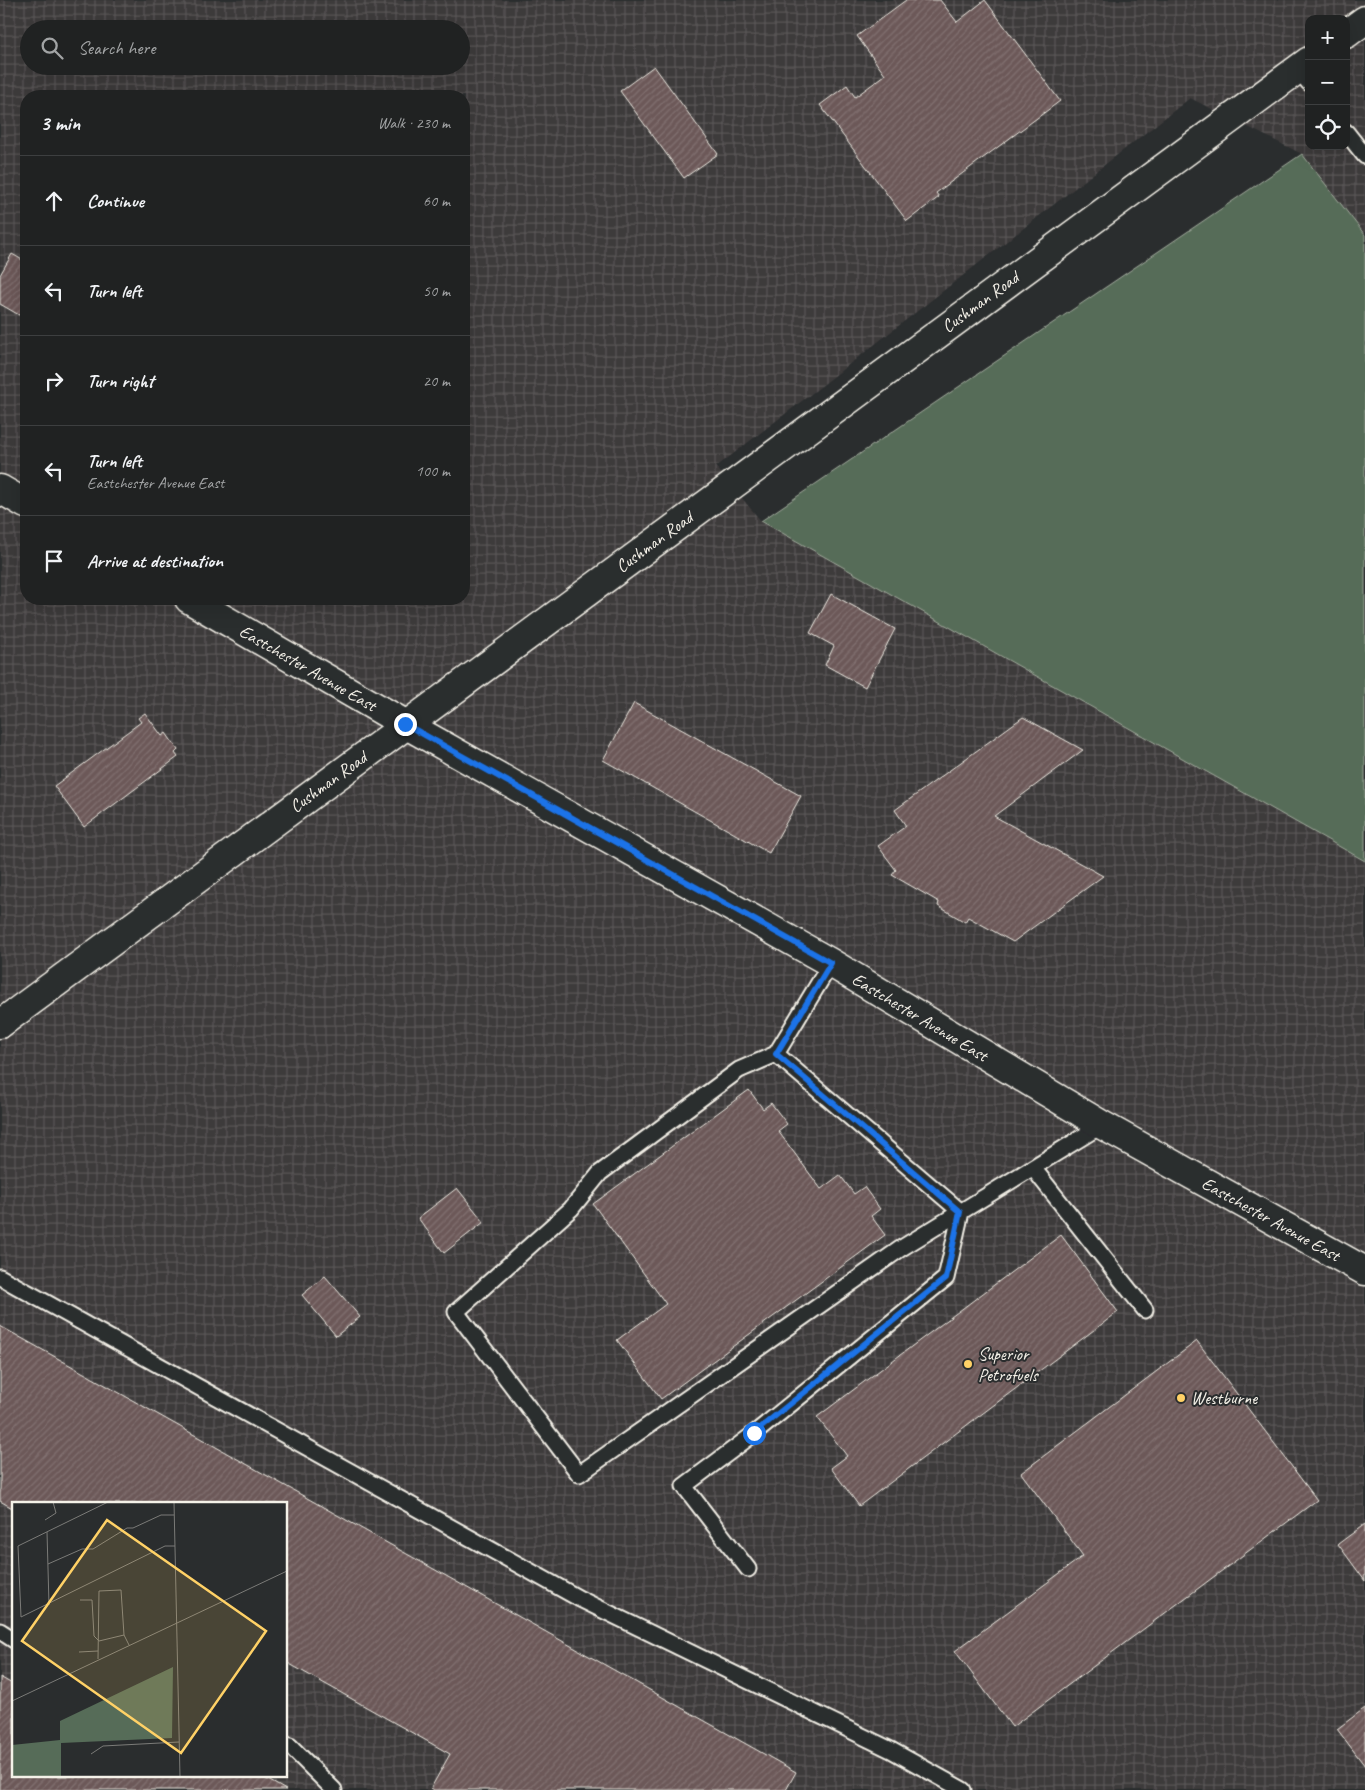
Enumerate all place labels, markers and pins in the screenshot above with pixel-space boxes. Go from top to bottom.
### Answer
place label: Superior Petrofuels [978,1343,1040,1386]
marker: Superior Petrofuels [962,1358,974,1370]
place label: Westburne [1191,1387,1258,1409]
marker: Westburne [1175,1392,1187,1404]

